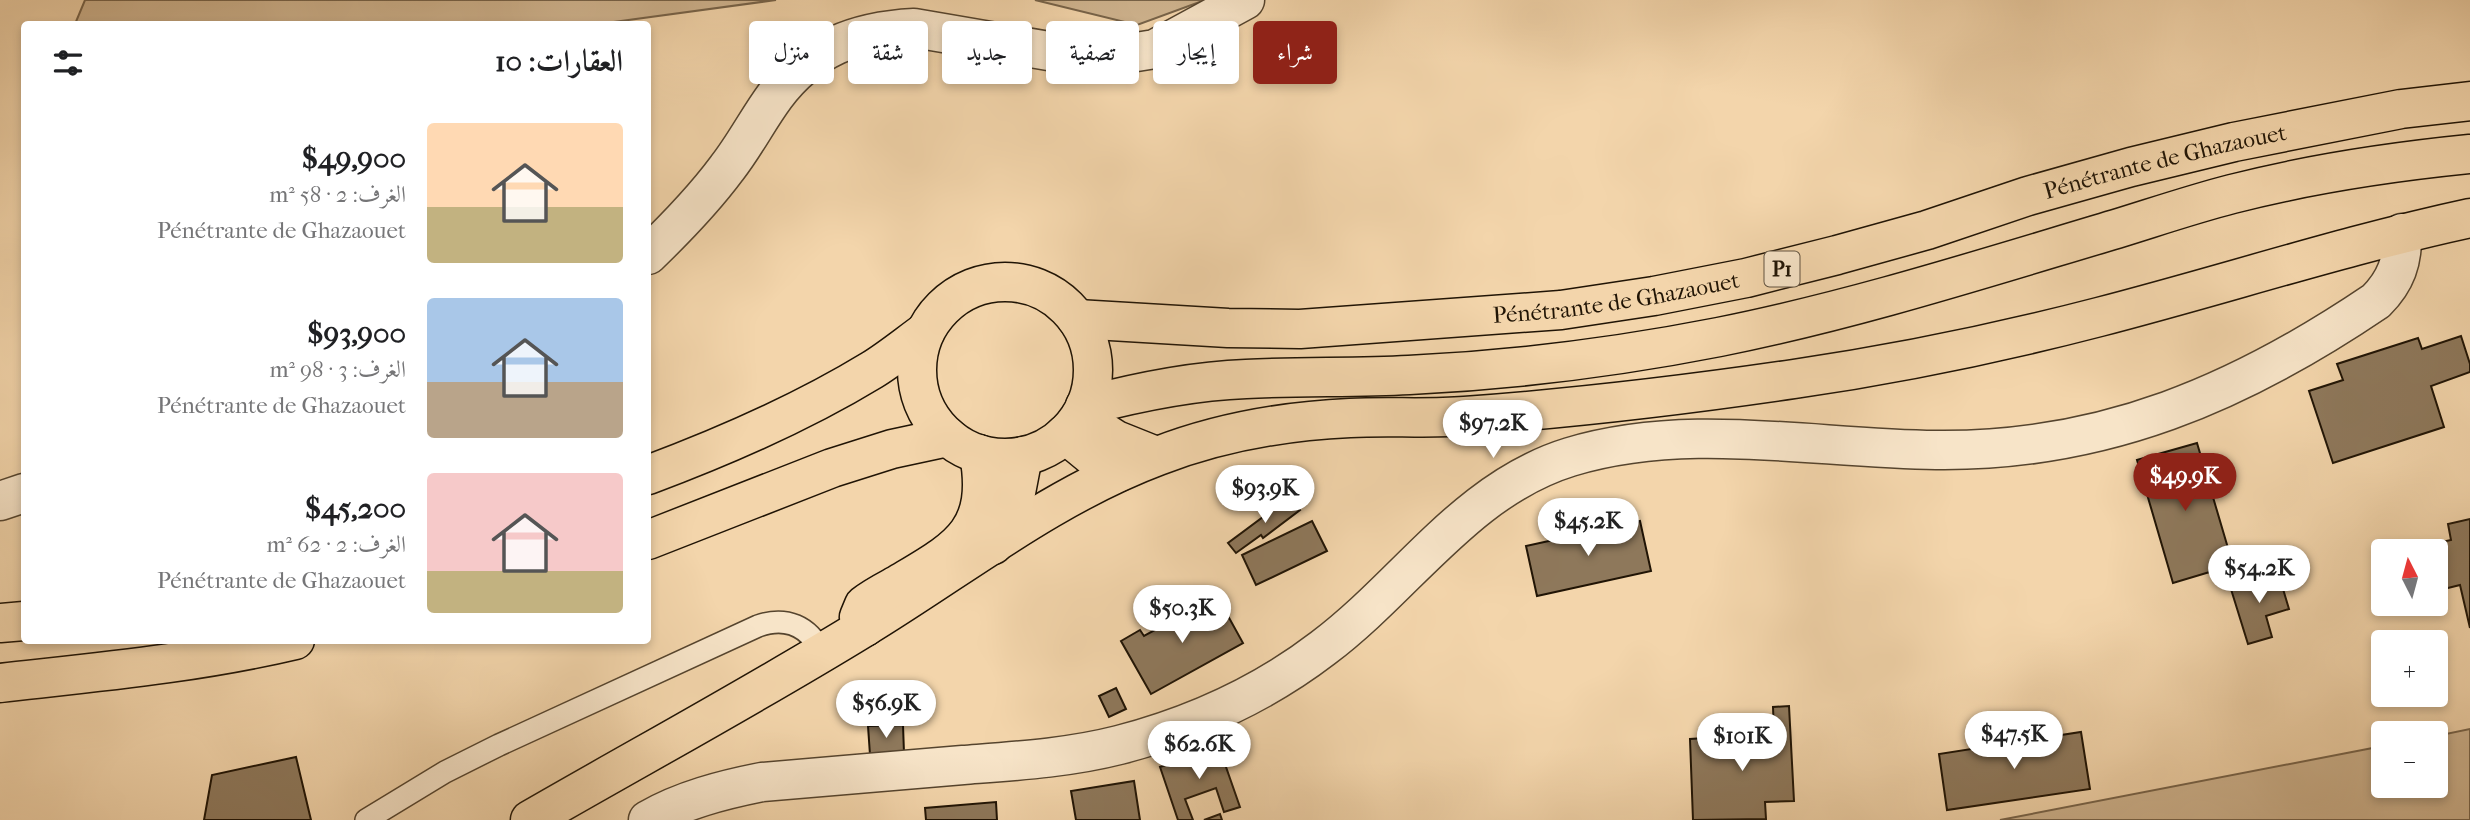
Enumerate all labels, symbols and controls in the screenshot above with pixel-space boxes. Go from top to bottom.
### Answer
chip: منزل [749,21,834,84]
chip: شقة [848,21,928,84]
chip: جديد [942,21,1032,84]
chip: تصفية [1046,21,1139,84]
chip: إيجار [1153,21,1239,84]
chip: شراء [1253,21,1337,84]
icon: filters [49,44,87,82]
text: العقارات: 10 [495,44,623,79]
street label: Pénétrante de Ghazaouet [2040,118,2289,204]
text: $49,900 [302,141,406,176]
icon: home [483,151,567,235]
text: الغرف: 2 · 58 m² [269,181,406,208]
text: Pénétrante de Ghazaouet [157,217,406,244]
road number: P1 [1764,252,1800,286]
street label: Pénétrante de Ghazaouet [1492,266,1742,328]
text: $93,900 [307,316,406,351]
icon: home [483,326,567,410]
text: الغرف: 3 · 98 m² [269,356,406,383]
text: Pénétrante de Ghazaouet [157,392,406,419]
pin: $97.2K [1436,400,1550,460]
text: $97.2K [1459,409,1527,436]
pin: $49.9K [2128,454,2242,513]
text: $49.9K [2149,462,2221,489]
pin: $93.9K [1208,466,1322,525]
text: $93.9K [1231,474,1299,501]
text: $45,200 [305,491,406,526]
pin: $45.2K [1531,498,1645,558]
icon: home [483,501,567,585]
text: $45.2K [1554,507,1622,534]
text: الغرف: 2 · 62 m² [266,531,406,558]
north arrow [2371,539,2448,616]
map controls [2371,539,2448,798]
pin: $54.2K [2202,546,2316,605]
text: $54.2K [2224,554,2294,581]
text: Pénétrante de Ghazaouet [157,567,406,594]
pin: $50.3K [1125,586,1239,645]
text: $50.3K [1149,594,1215,621]
button: + [2371,630,2448,707]
pin: $56.9K [829,680,943,740]
text: $56.9K [852,689,920,716]
pin: $47.5K [1957,712,2071,771]
pin: $101K [1693,714,1791,773]
text: $47.5K [1981,720,2047,747]
button: − [2371,721,2448,798]
pin: $62.6K [1142,722,1256,781]
text: $101K [1713,722,1771,749]
text: $62.6K [1164,730,1234,757]

